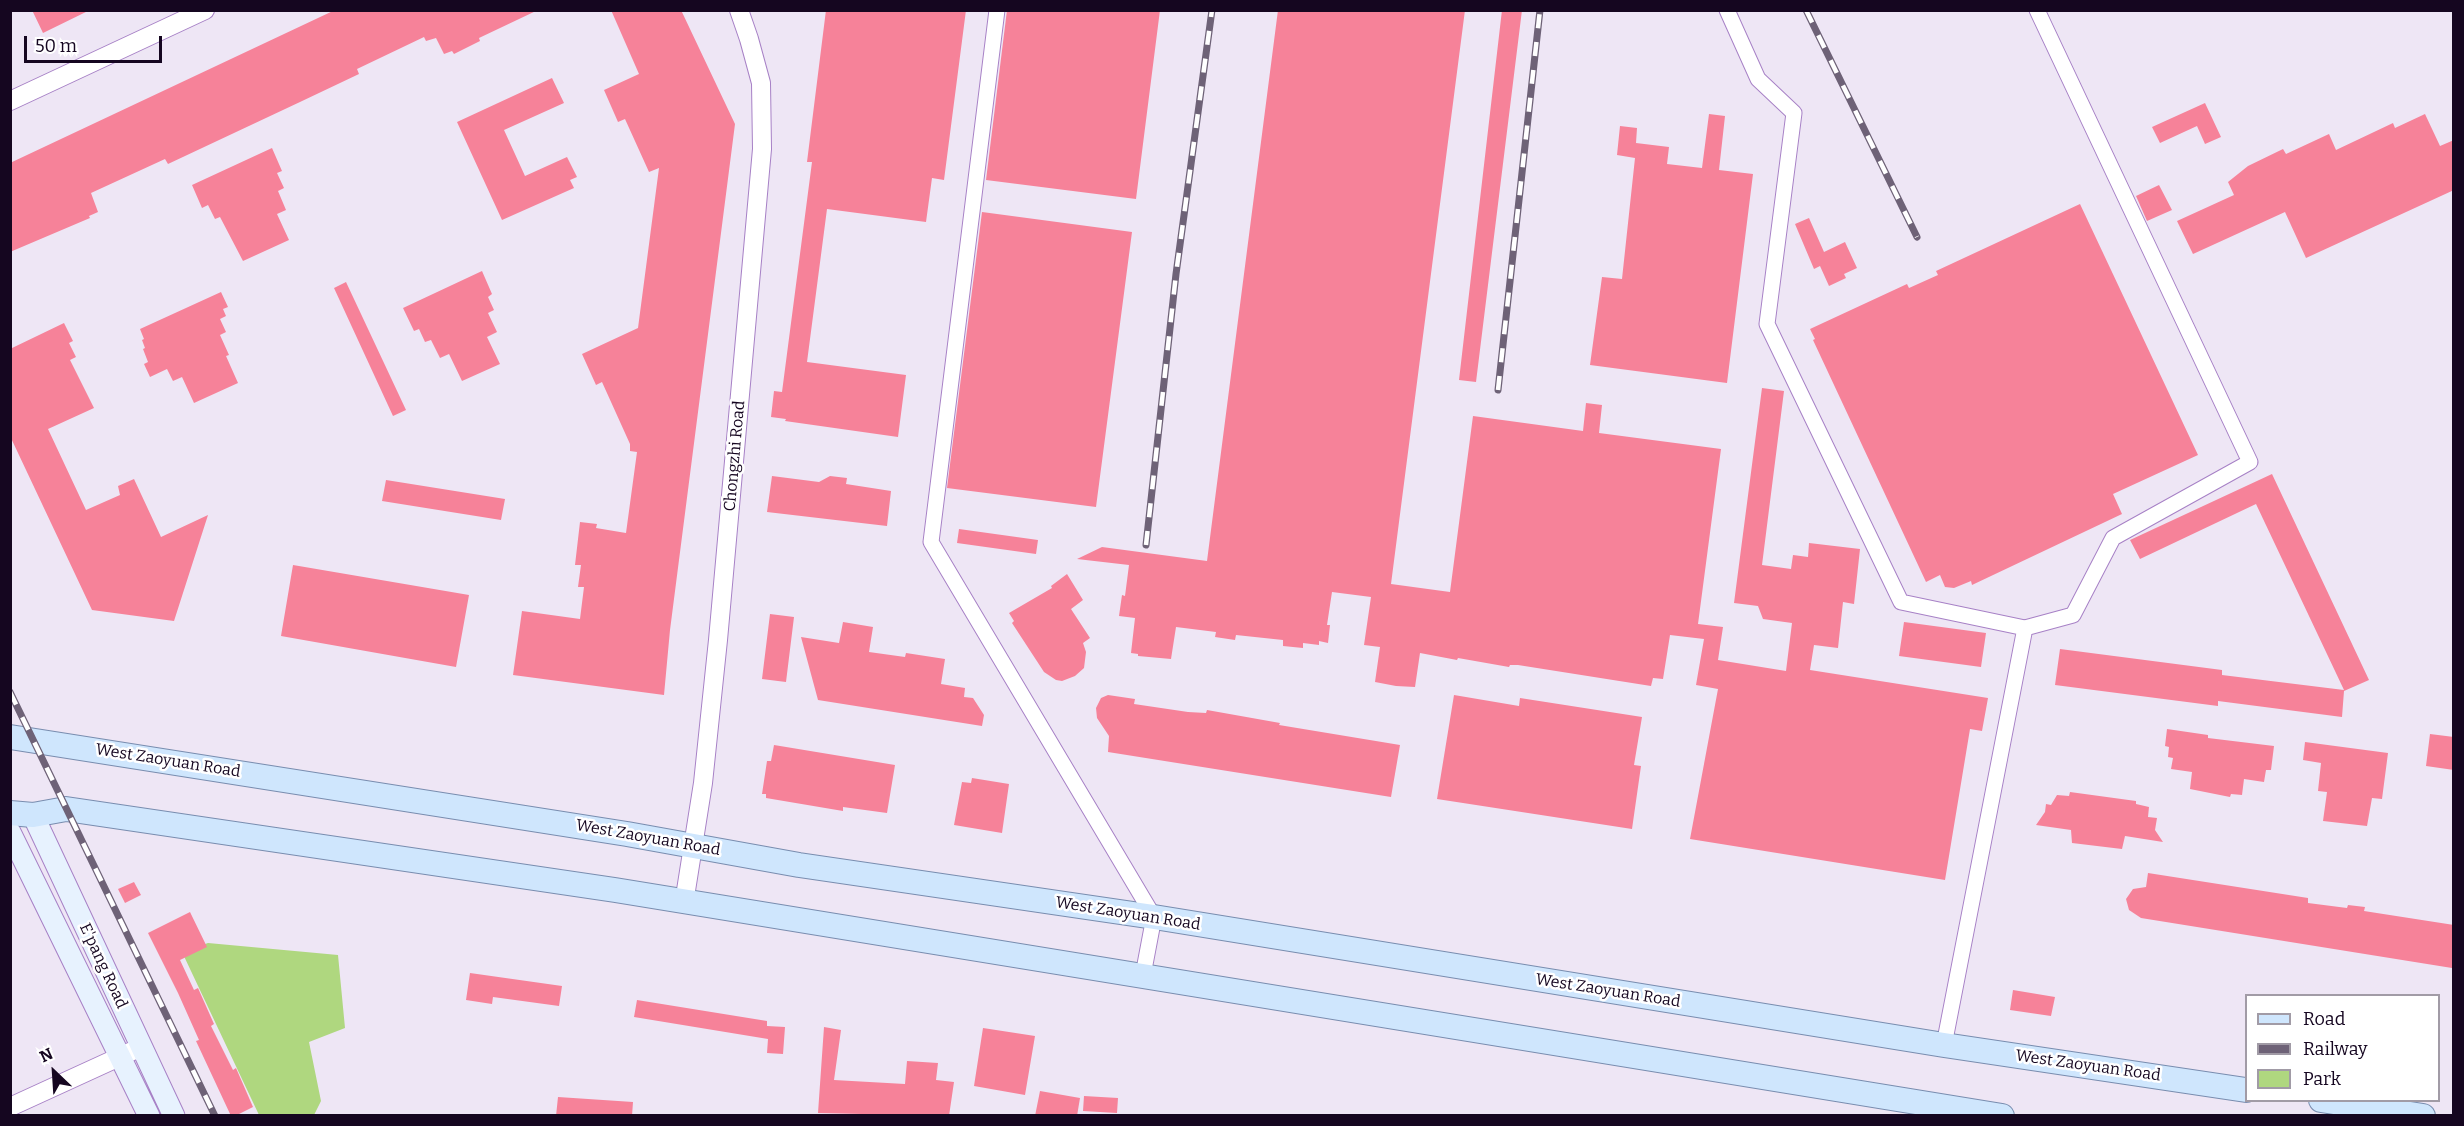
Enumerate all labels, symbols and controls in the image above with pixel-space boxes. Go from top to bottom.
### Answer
scale bar [27,24,165,62]
text: 50 m [35,35,77,57]
street label: Chongzhi Road [721,400,749,512]
street label: West Zaoyuan Road [94,740,242,782]
street label: West Zaoyuan Road [574,816,722,860]
street label: West Zaoyuan Road [1054,893,1202,935]
street label: E'pang Road [75,920,131,1012]
street label: West Zaoyuan Road [1534,970,1682,1012]
legend [2245,994,2440,1102]
text: Road [2303,1008,2345,1030]
text: Railway [2303,1038,2367,1060]
north arrow [24,1042,84,1102]
text: N [37,1044,56,1066]
street label: West Zaoyuan Road [2014,1046,2162,1086]
text: Park [2303,1068,2341,1090]

